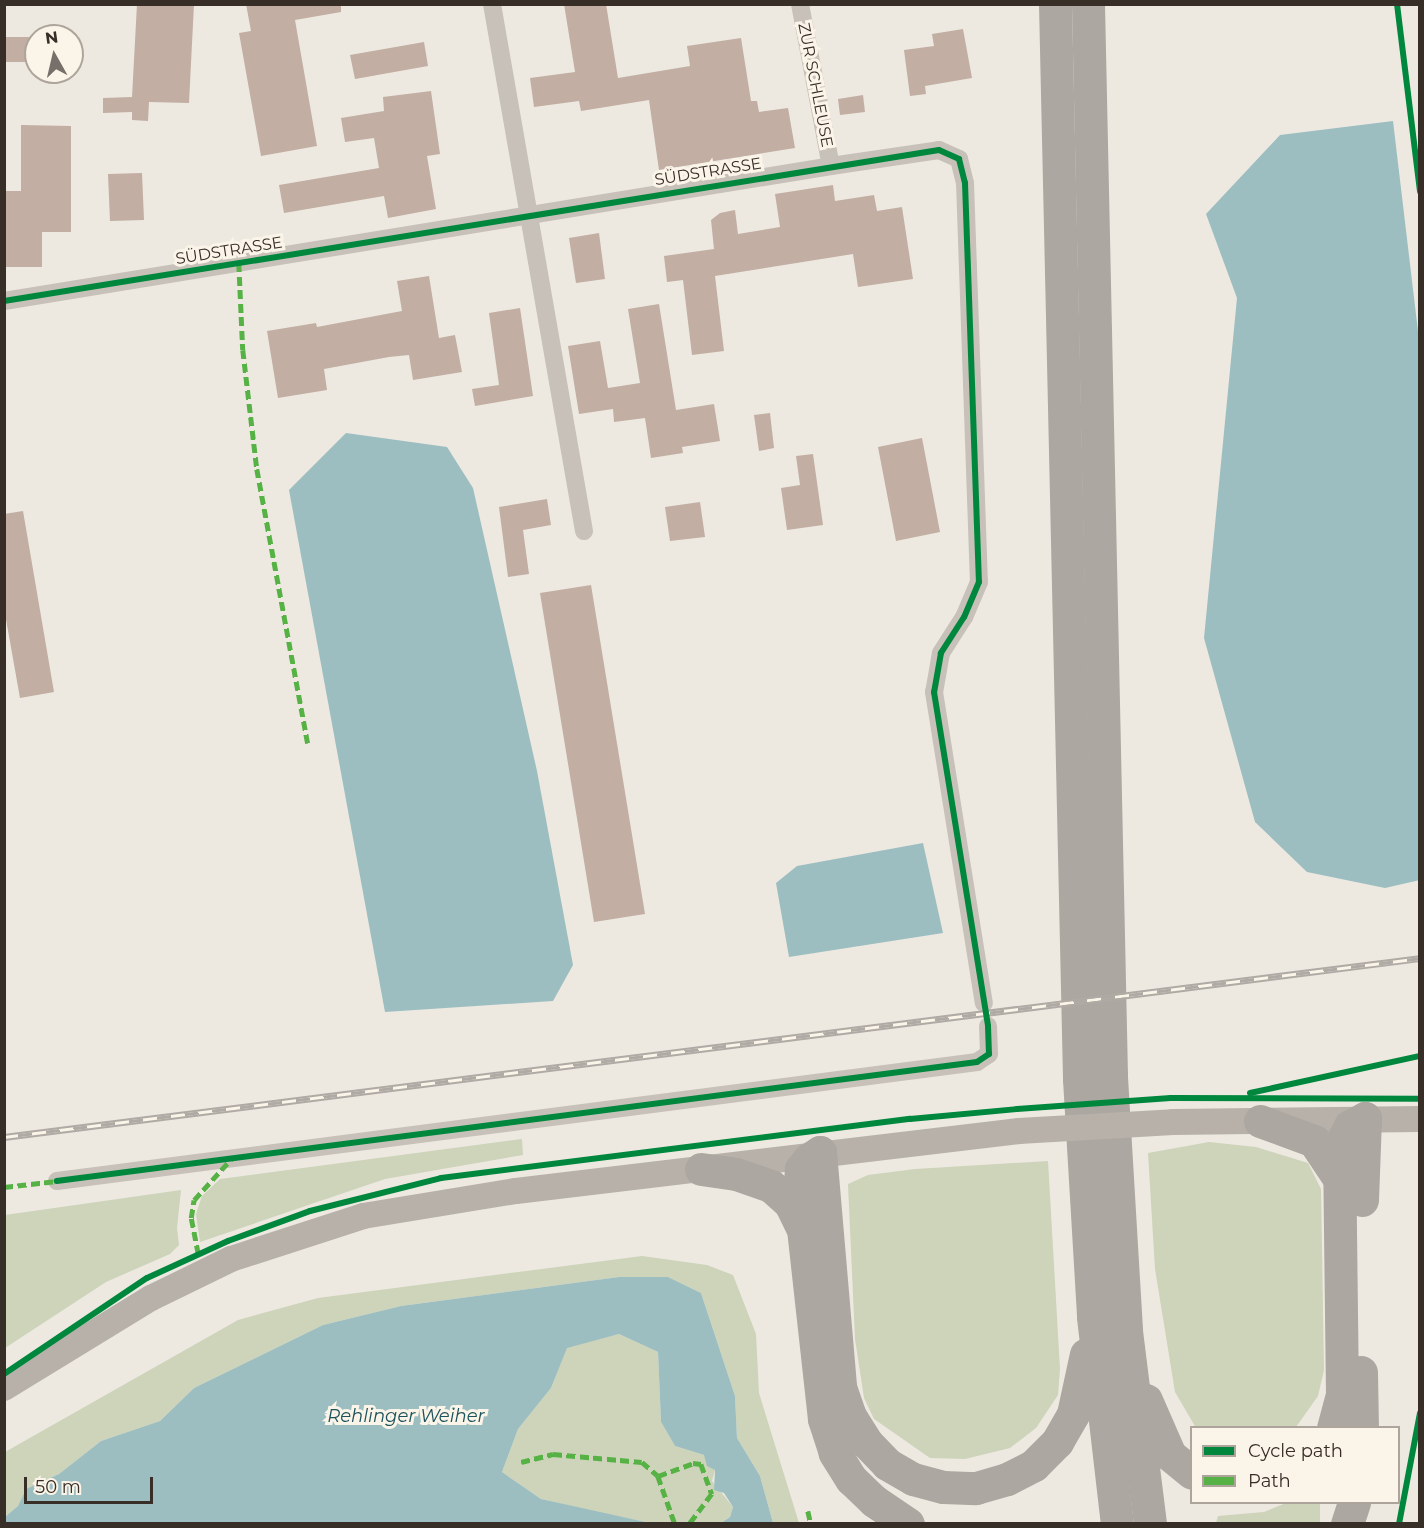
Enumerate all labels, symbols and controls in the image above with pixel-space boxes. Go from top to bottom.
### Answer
street label: ZUR SCHLEUSE [794,21,836,149]
north arrow [24,24,84,84]
text: N [44,27,59,48]
street label: SÜDSTRASSE [653,154,763,190]
street label: SÜDSTRASSE [174,233,284,269]
water label: Rehlinger Weiher [327,1405,485,1427]
legend [1190,1426,1400,1504]
text: Cycle path [1248,1440,1343,1462]
scale bar [27,1465,156,1503]
text: Path [1248,1470,1291,1492]
text: 50 m [35,1476,81,1498]

